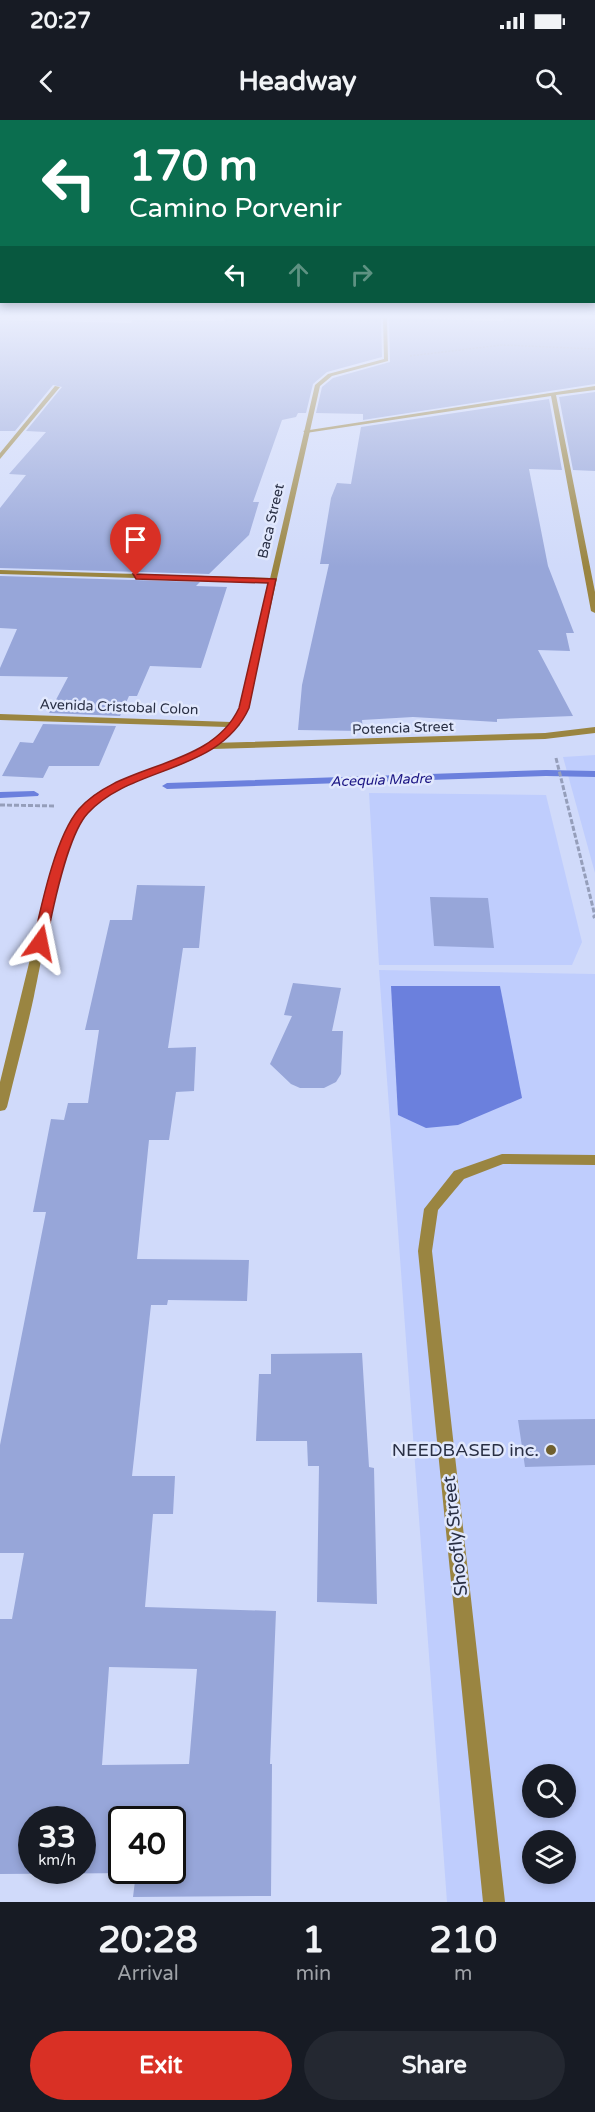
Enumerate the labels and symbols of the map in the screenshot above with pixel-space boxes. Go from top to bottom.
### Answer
street label: Baca Street [254,481,288,560]
pin [110,514,161,576]
street label: Avenida Cristobal Colon [39,696,199,718]
street label: Potencia Street [352,718,455,738]
water label: Acequia Madre [330,770,433,790]
position arrow [8,911,72,975]
place label: NEEDBASED inc. [392,1439,539,1461]
marker: NEEDBASED inc. [544,1443,558,1457]
street label: Shoofly Street [438,1475,472,1597]
speed limit sign: 40 [108,1806,186,1884]

